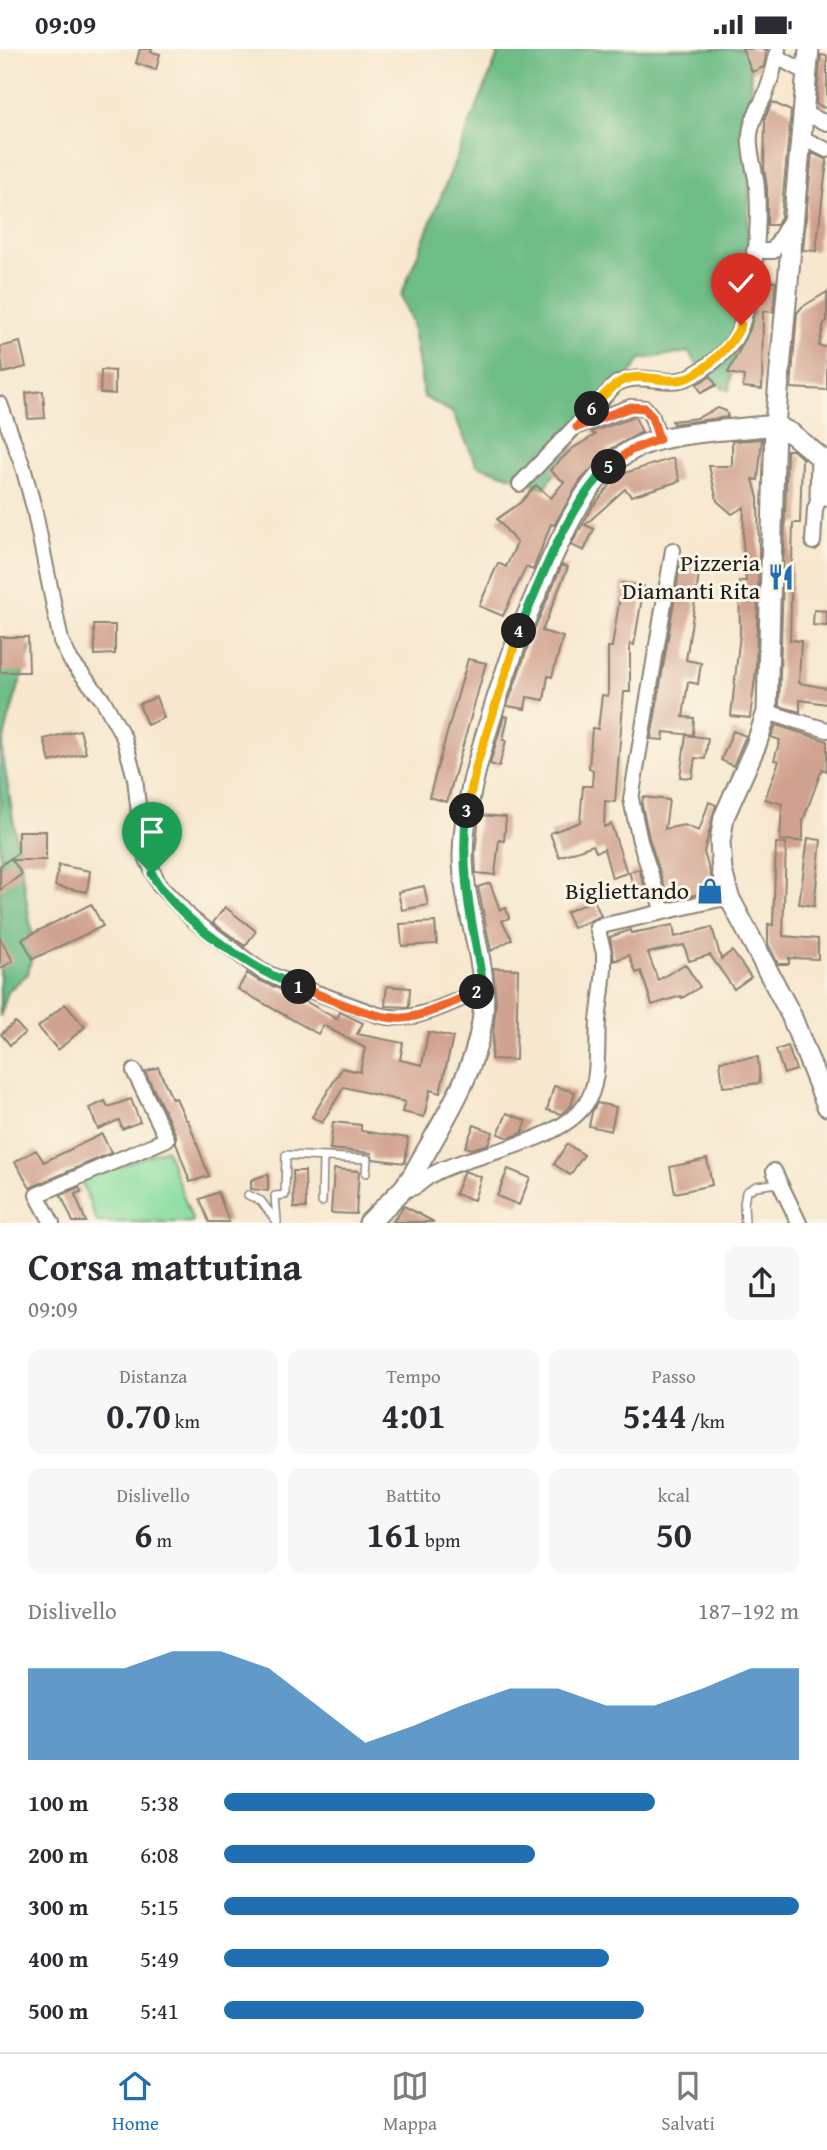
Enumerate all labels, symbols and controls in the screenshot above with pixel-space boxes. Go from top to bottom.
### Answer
text: 09:09 [35,5,96,44]
pin [711,253,771,325]
icon: check [722,264,760,302]
pin: 6 [574,391,610,427]
text: 6 [587,394,596,422]
pin: 5 [592,449,626,485]
text: 5 [604,452,613,480]
place label: Pizzeria Diamanti Rita [622,545,761,608]
restaurant icon: Pizzeria Diamanti Rita [766,562,796,592]
pin: 4 [502,613,536,649]
text: 4 [514,616,523,644]
pin: 3 [449,793,484,829]
text: 3 [462,796,471,824]
pin [122,802,182,874]
icon: arrive [133,813,171,851]
place label: Bigliettando [565,873,689,908]
shop icon: Bigliettando [695,876,725,906]
pin: 1 [282,969,316,1005]
text: 1 [294,972,303,1000]
pin: 2 [460,975,494,1009]
text: 2 [472,977,481,1005]
text: Corsa mattutina [28,1238,302,1294]
button: share [725,1246,799,1320]
text: 09:09 [28,1292,78,1325]
text: Distanza [119,1362,187,1390]
text: Tempo [386,1362,441,1390]
text: Passo [652,1362,696,1390]
text: 0.70 [106,1390,171,1441]
text: 4:01 [381,1390,446,1441]
text: 5:44 [623,1390,687,1441]
text: km [171,1407,200,1435]
text: /km [687,1407,725,1435]
text: Dislivello [116,1481,190,1509]
text: Battito [386,1481,441,1509]
text: kcal [658,1481,690,1509]
text: 6 [134,1509,152,1560]
text: 161 [366,1509,421,1560]
text: 50 [656,1509,692,1560]
text: m [152,1526,172,1554]
text: bpm [421,1526,461,1554]
text: Dislivello [28,1594,117,1627]
text: 187–192 m [698,1594,799,1627]
text: 100 m [28,1786,89,1819]
text: 5:38 [140,1786,179,1819]
text: 200 m [28,1838,89,1871]
text: 6:08 [140,1838,179,1871]
text: 300 m [28,1890,89,1923]
text: 5:15 [140,1890,179,1923]
text: 400 m [28,1942,89,1975]
text: 5:49 [140,1942,179,1975]
text: 500 m [28,1994,89,2027]
text: 5:41 [140,1994,179,2027]
tab: Home [112,2067,159,2137]
tab: Mappa [383,2067,437,2137]
tab: Salvati [661,2067,715,2137]

